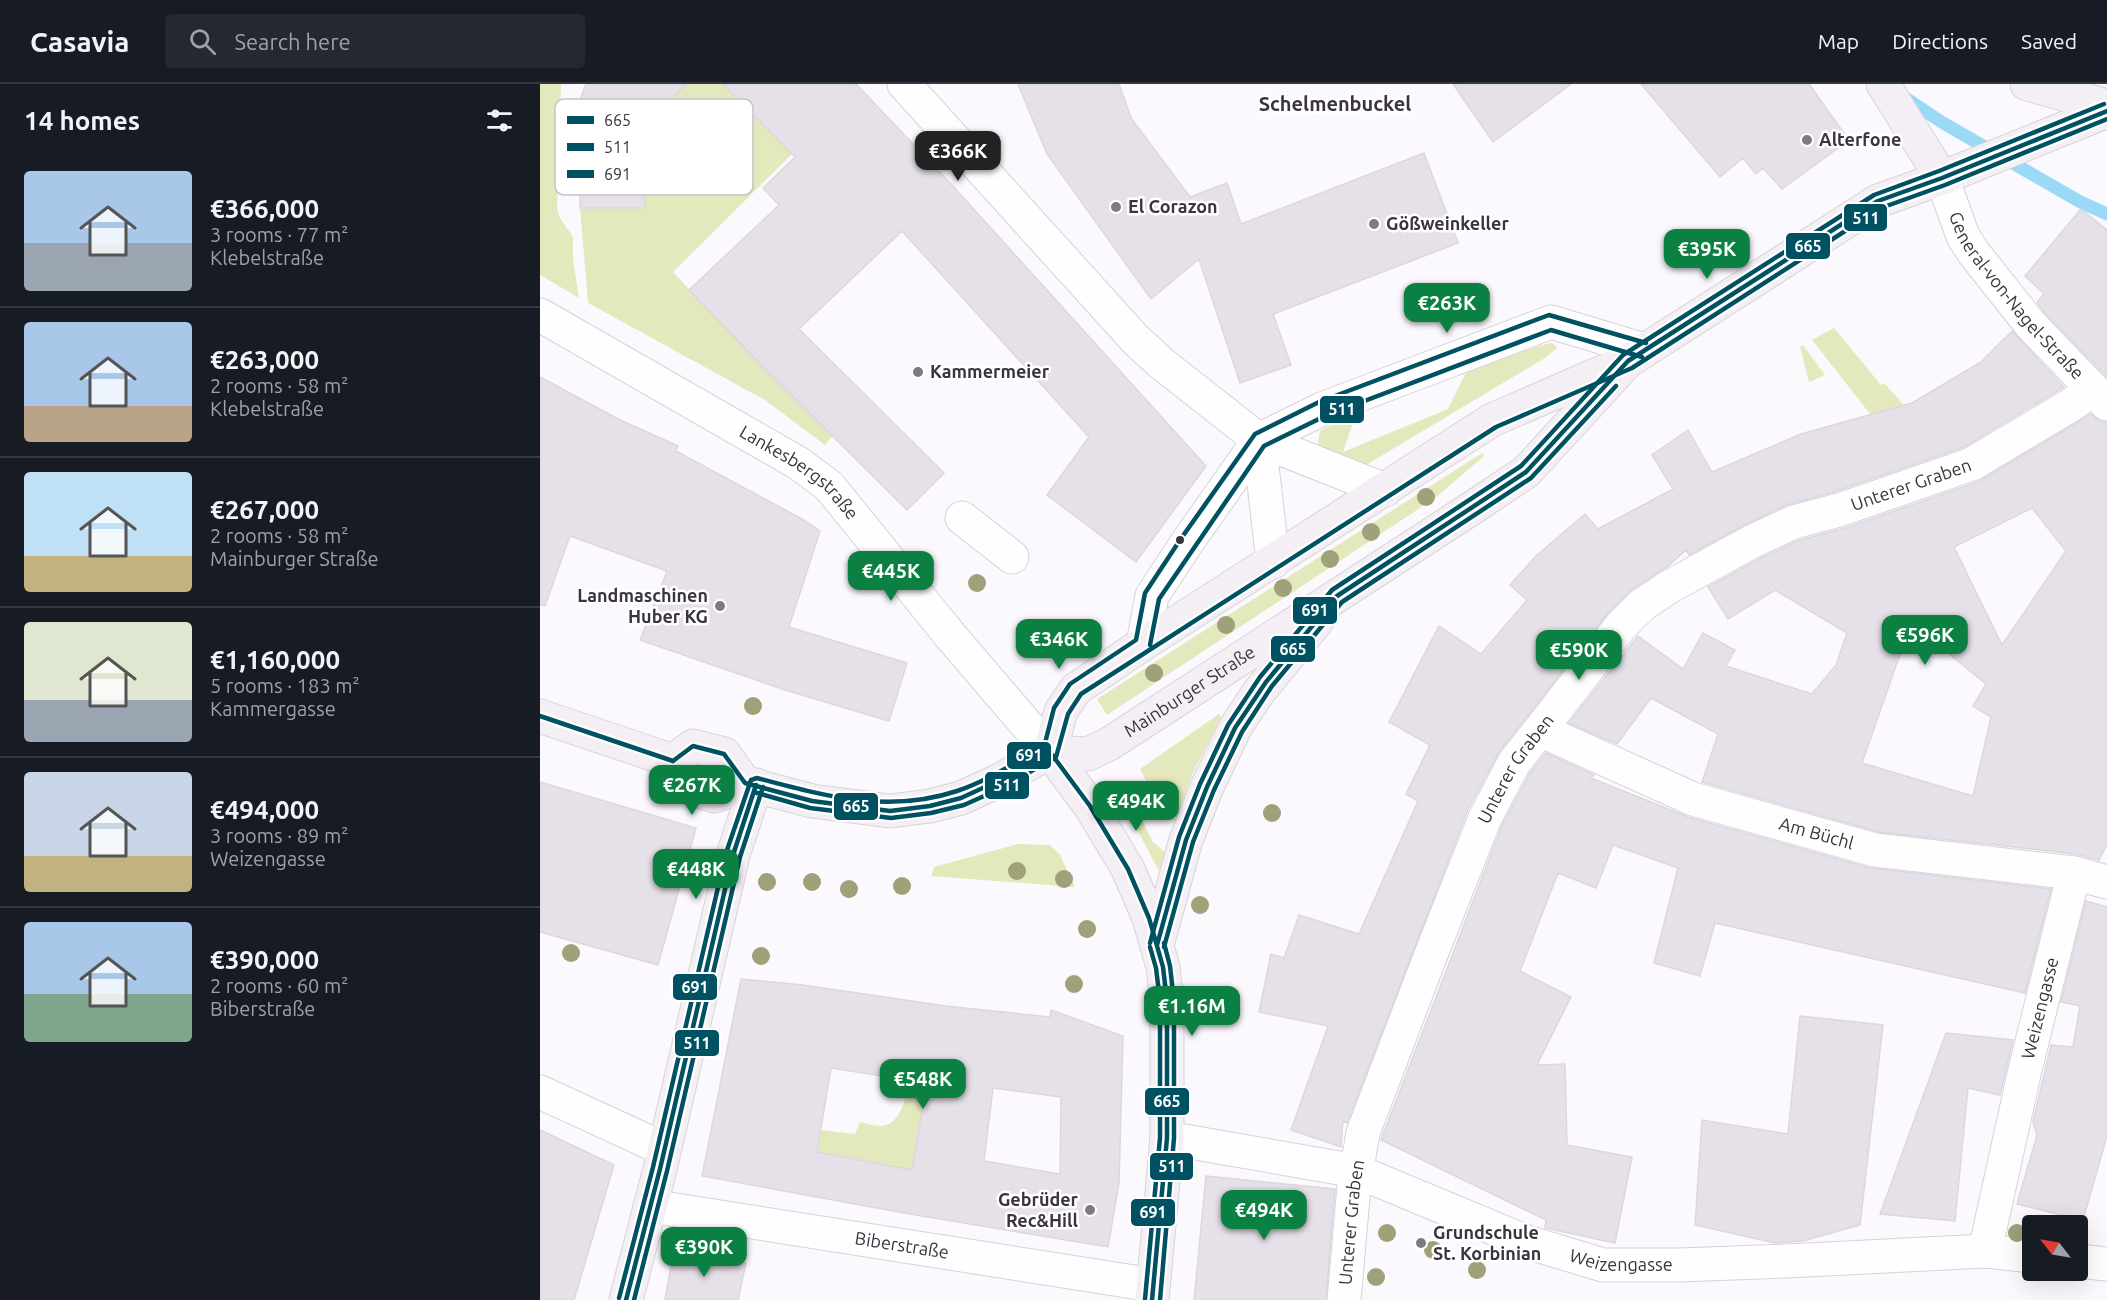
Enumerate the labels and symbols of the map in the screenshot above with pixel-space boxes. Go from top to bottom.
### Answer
district label: Schelmenbuckel [1259,92,1411,115]
legend [555,99,753,195]
text: 665 [604,111,631,129]
place label: Alterfone [1819,129,1901,149]
pin: €366K [916,131,1000,182]
marker: Alterfone [1800,133,1814,147]
text: 511 [604,138,631,156]
text: 691 [604,165,631,183]
place label: El Corazon [1128,196,1218,216]
marker: El Corazon [1109,200,1123,214]
line badge: 511 [1843,203,1888,232]
text: 511 [1852,209,1880,227]
street label: General-von-Nagel-Straße [1946,209,2089,383]
place label: Gößweinkeller [1386,213,1509,233]
marker: Gößweinkeller [1367,217,1381,231]
pin: €395K [1665,229,1749,280]
line badge: 665 [1785,232,1831,260]
text: 665 [1794,237,1822,255]
pin: €263K [1405,283,1489,334]
place label: Kammermeier [930,361,1050,381]
marker: Kammermeier [911,365,925,379]
line badge: 511 [1319,395,1365,424]
text: 511 [1328,400,1356,418]
street label: Lankesbergstraße [736,421,863,523]
street label: Unterer Graben [1848,454,1974,514]
unlabelled marker [1174,534,1186,546]
pin: €445K [849,551,933,602]
place label: Landmaschinen Huber KG [577,585,708,626]
line badge: 691 [1292,596,1338,625]
marker: Landmaschinen Huber KG [713,599,727,613]
text: 691 [1301,601,1329,619]
pin: €596K [1883,615,1967,666]
pin: €346K [1017,619,1101,670]
pin: €590K [1537,630,1621,681]
line badge: 665 [1270,635,1316,663]
text: 665 [1279,640,1307,658]
street label: Mainburger Straße [1120,641,1258,741]
street label: Unterer Graben [1473,710,1557,827]
line badge: 691 [1006,741,1052,770]
text: 691 [1015,746,1043,764]
pin: €267K [650,765,734,816]
line badge: 511 [984,771,1030,800]
text: 511 [993,776,1021,794]
pin: €494K [1094,781,1178,832]
line badge: 665 [833,792,879,821]
text: 665 [842,797,870,815]
street label: Am Büchl [1777,813,1856,853]
pin: €448K [654,849,738,900]
street label: Weizengasse [2017,955,2062,1061]
line badge: 691 [672,973,718,1001]
text: 691 [681,978,709,996]
pin: €1.16M [1143,986,1241,1037]
line badge: 511 [674,1029,720,1057]
text: 511 [683,1034,711,1052]
pin: €548K [881,1059,965,1110]
line badge: 665 [1144,1087,1190,1116]
text: 665 [1153,1092,1181,1110]
line badge: 511 [1149,1152,1194,1181]
text: 511 [1158,1157,1186,1175]
street label: Unterer Graben [1334,1158,1367,1286]
place label: Gebrüder Rec&Hill [998,1189,1079,1230]
pin: €494K [1222,1190,1306,1241]
line badge: 691 [1130,1198,1176,1227]
marker: Gebrüder Rec&Hill [1083,1203,1097,1217]
text: 691 [1139,1203,1167,1221]
north arrow [2022,1215,2088,1281]
place label: Grundschule St. Korbinian [1433,1222,1541,1263]
pin: €390K [662,1227,746,1278]
street label: Biberstraße [854,1227,950,1262]
marker: Grundschule St. Korbinian [1414,1236,1428,1250]
street label: Weizengasse [1567,1244,1673,1274]

